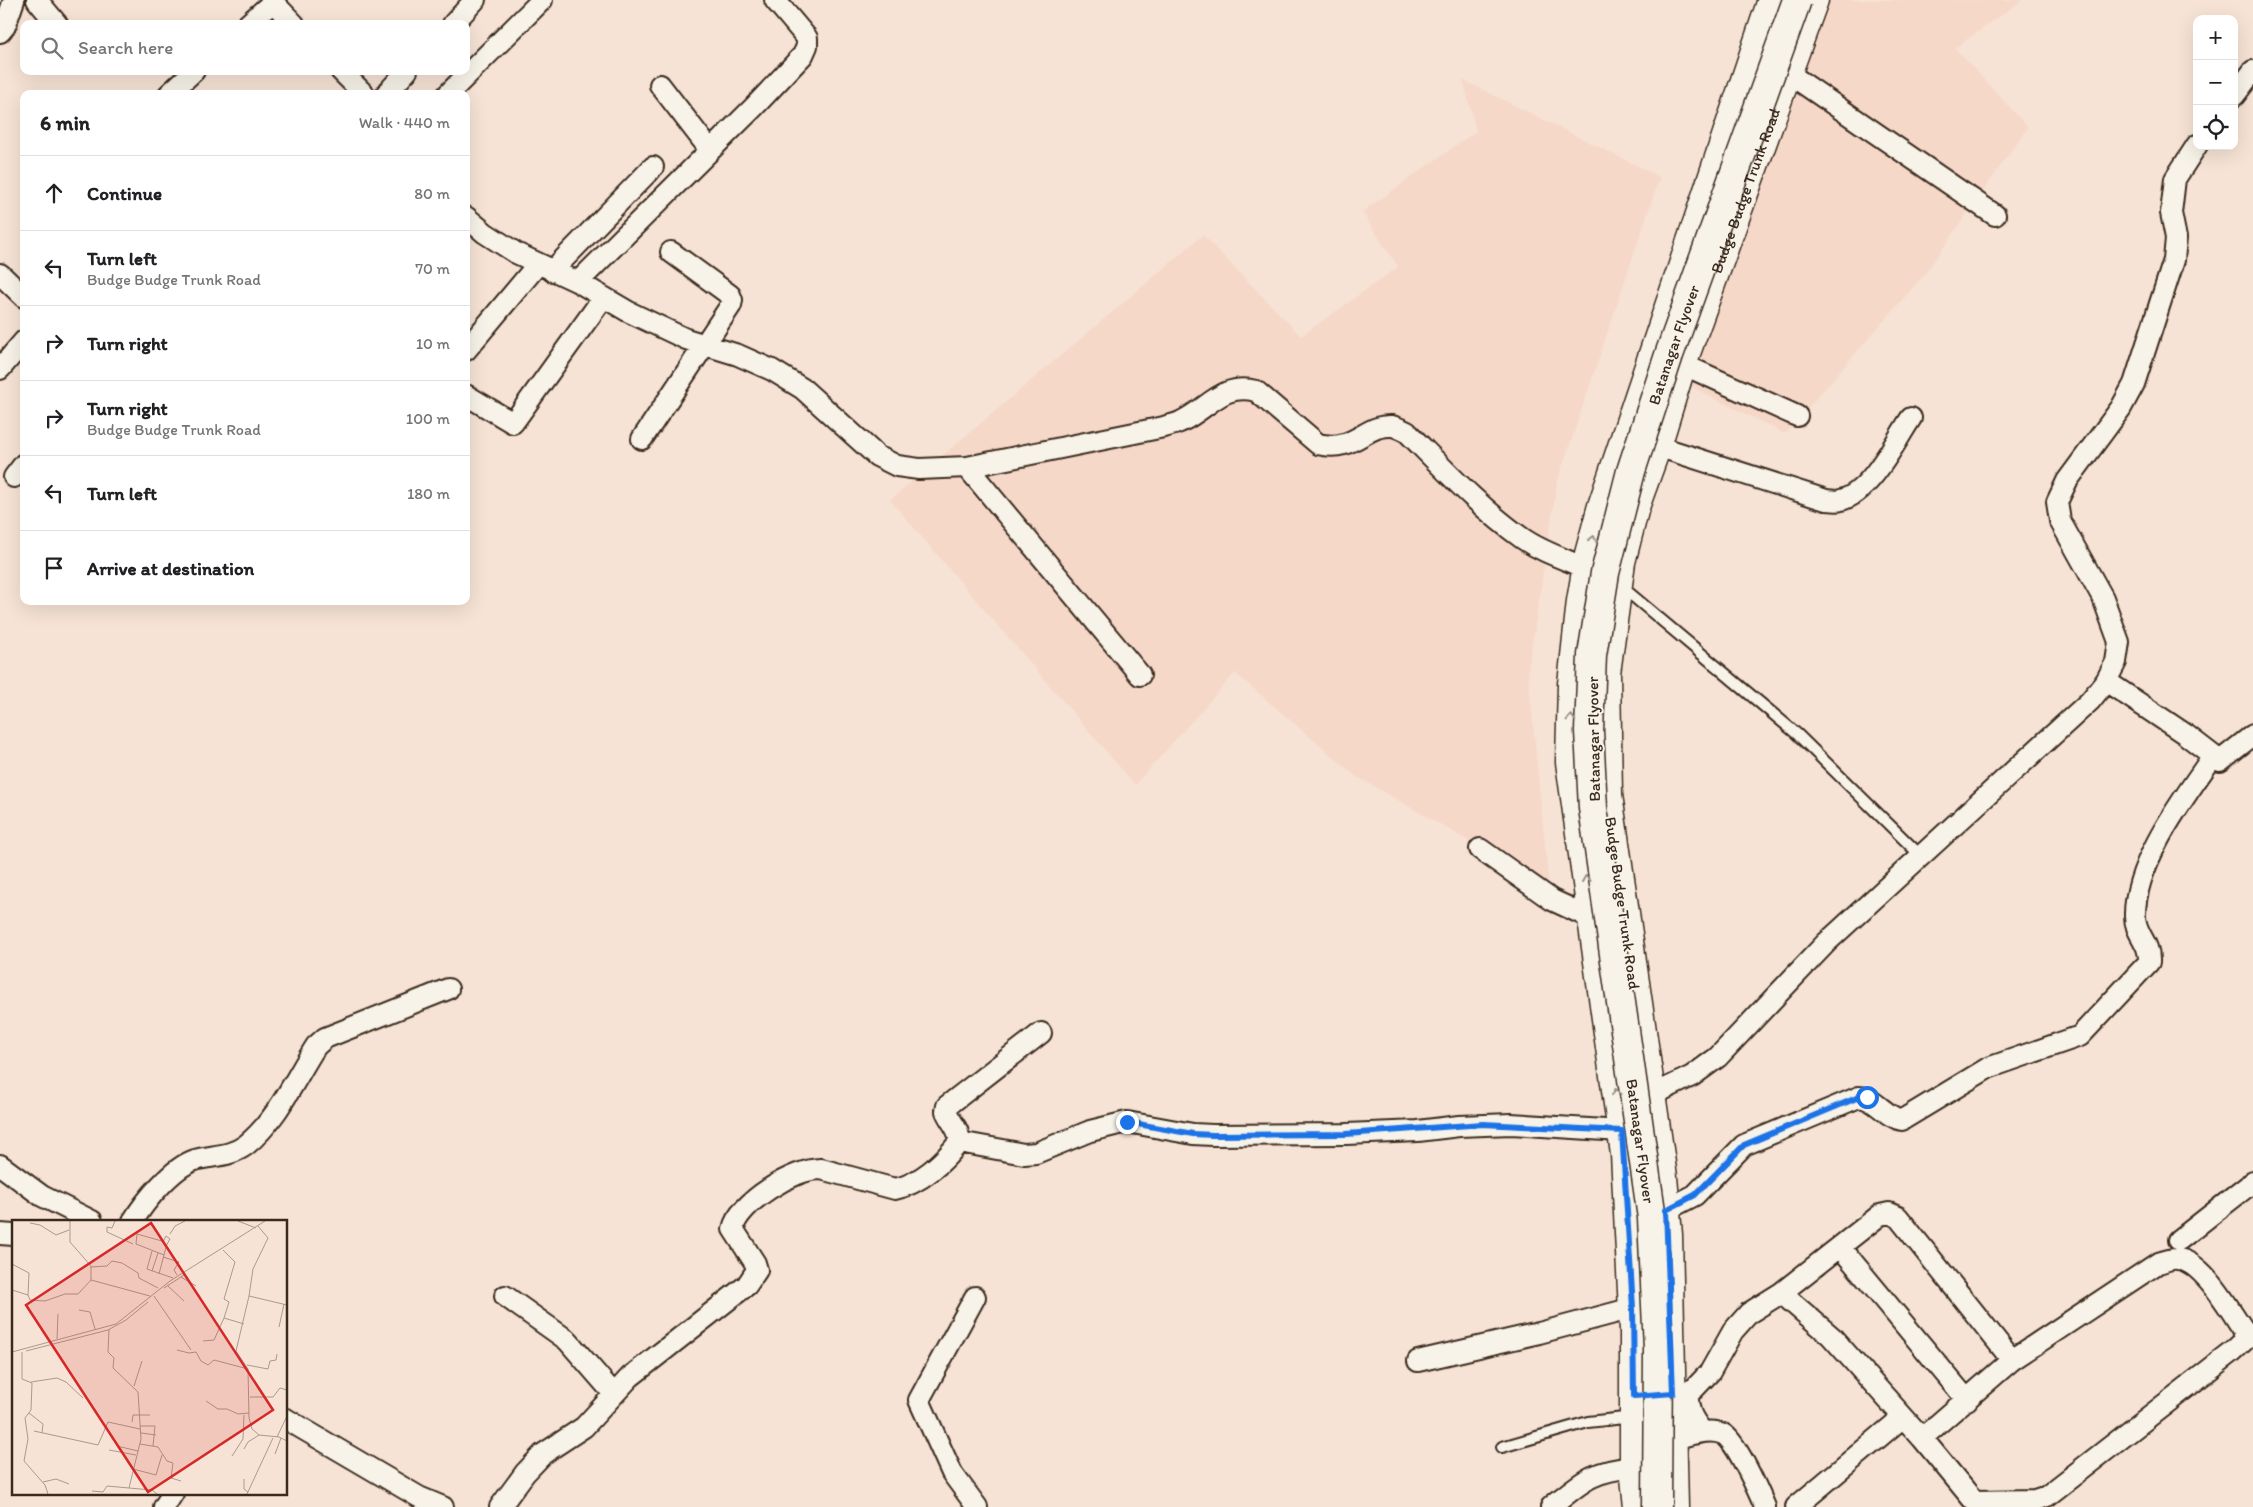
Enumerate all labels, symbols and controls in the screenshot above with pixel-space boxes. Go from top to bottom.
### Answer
map controls [2193,15,2238,150]
button: + [2193,15,2238,60]
search box [20,20,470,75]
icon: search [38,34,66,62]
text: Search here [78,36,173,59]
button: − [2193,60,2238,105]
street label: Budge Budge Trunk Road [1707,105,1784,276]
button: locate [2193,105,2238,150]
text: 6 min [40,110,90,135]
text: Walk · 440 m [359,113,450,132]
icon: ahead [40,179,68,207]
text: Continue [87,182,162,205]
text: 80 m [414,184,450,203]
text: Turn left [87,247,157,270]
icon: left [40,254,68,282]
text: 70 m [415,259,450,278]
text: Budge Budge Trunk Road [87,270,261,289]
street label: Batanagar Flyover [1644,282,1703,407]
icon: right [40,329,68,357]
text: Turn right [87,332,168,355]
text: 10 m [416,334,450,353]
text: Turn right [87,397,168,420]
icon: right [40,404,68,432]
text: 100 m [406,409,450,428]
text: Budge Budge Trunk Road [87,420,261,439]
icon: left [40,479,68,507]
text: Turn left [87,482,157,505]
text: 180 m [407,484,450,503]
one-way arrow [1587,536,1597,544]
icon: arrive [40,554,68,582]
text: Arrive at destination [87,557,254,580]
street label: Batanagar Flyover [1583,676,1604,802]
one-way arrow [1566,713,1576,721]
street label: Budge Budge Trunk Road [1601,816,1644,991]
one-way arrow [1581,875,1592,883]
street label: Batanagar Flyover [1622,1078,1659,1204]
route start [1856,1086,1879,1109]
one-way arrow [1611,1087,1622,1095]
route end [1116,1111,1139,1134]
inset map [12,1220,288,1494]

